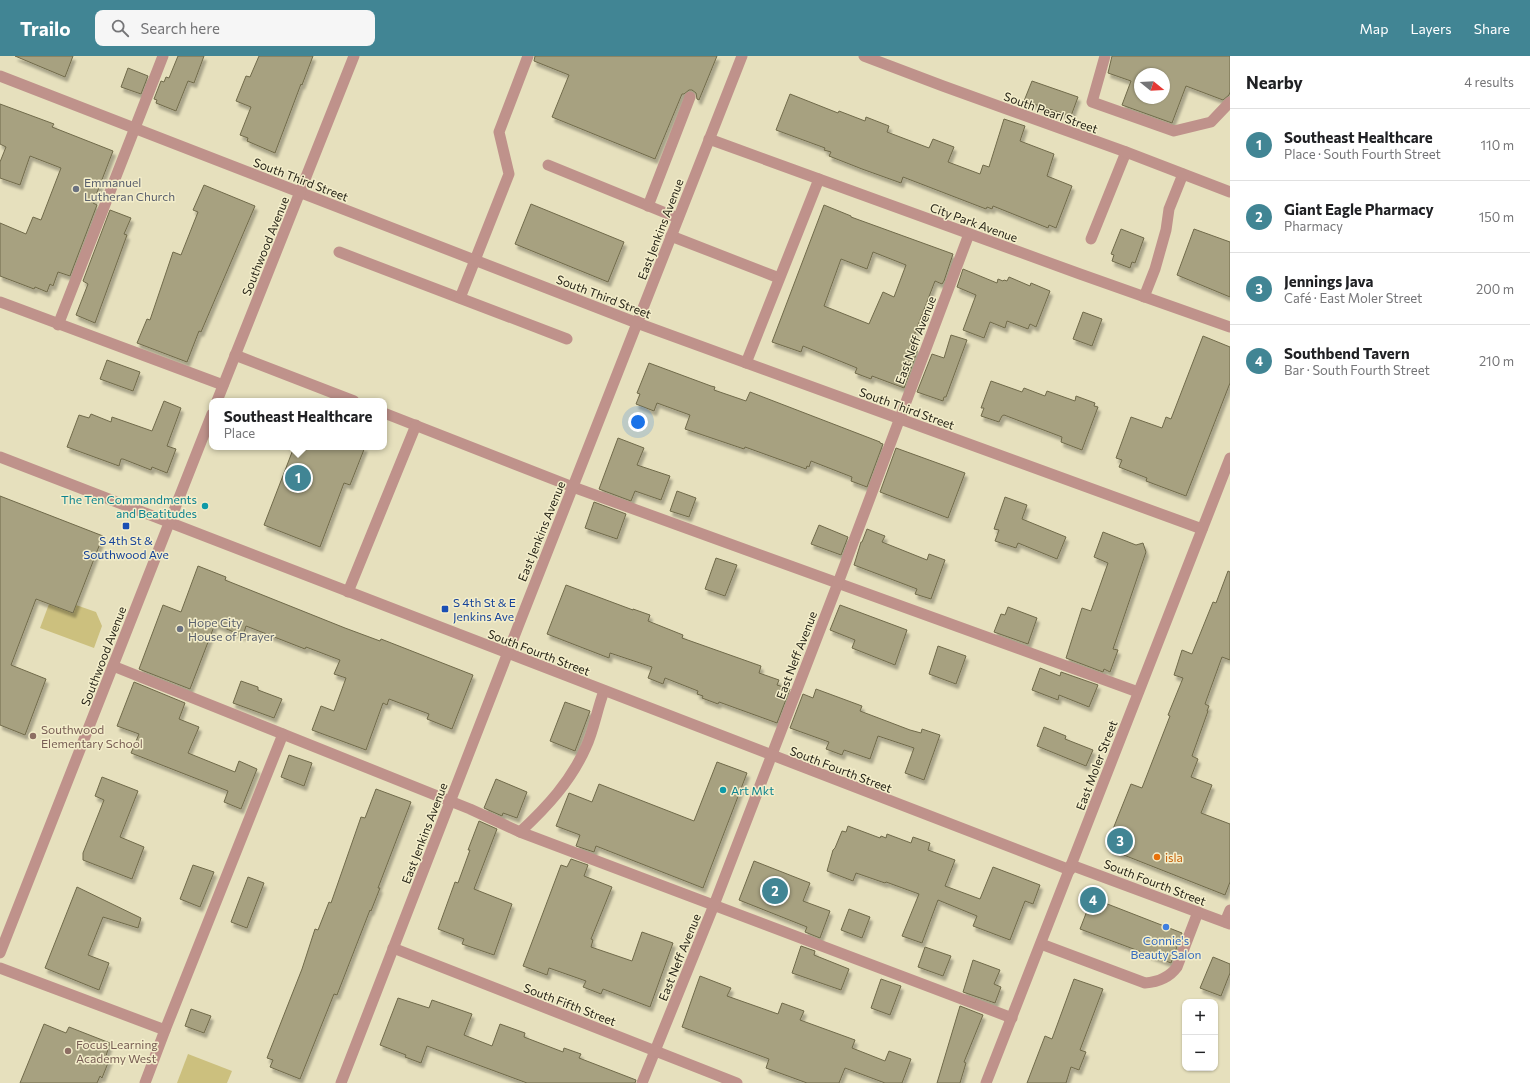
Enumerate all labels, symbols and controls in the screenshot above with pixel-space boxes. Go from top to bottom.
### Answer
search box [95,10,375,46]
text: Trailo [20,17,71,40]
icon: search [109,17,131,39]
text: Search here [141,19,220,37]
text: Map [1360,20,1388,37]
text: Layers [1410,20,1452,37]
text: Share [1474,20,1510,37]
north arrow [1134,68,1170,104]
text: Nearby [1246,72,1303,93]
text: 4 results [1464,74,1514,90]
street label: South Pearl Street [1002,88,1100,136]
text: Southeast Healthcare [1284,128,1433,146]
text: 1 [1256,137,1262,153]
text: 110 m [1481,137,1514,153]
text: Place · South Fourth Street [1284,146,1441,162]
street label: South Third Street [252,154,350,204]
place label: Emmanuel Lutheran Church [84,175,175,203]
street label: East Jenkins Avenue [634,177,687,282]
marker: Emmanuel Lutheran Church [71,184,81,194]
street label: Southwood Avenue [239,194,291,298]
street label: City Park Avenue [928,200,1020,244]
text: Giant Eagle Pharmacy [1284,200,1434,218]
text: 2 [1255,209,1263,225]
text: 150 m [1479,209,1514,225]
text: Pharmacy [1284,218,1343,234]
street label: South Third Street [555,271,653,321]
text: Jennings Java [1284,272,1373,290]
text: 3 [1255,281,1263,297]
text: 200 m [1476,281,1514,297]
text: Café · East Moler Street [1284,290,1422,306]
street label: East Neff Avenue [892,294,938,386]
text: Southbend Tavern [1284,344,1410,362]
text: 4 [1255,353,1263,369]
text: 210 m [1479,353,1514,369]
text: Bar · South Fourth Street [1284,362,1430,378]
street label: South Third Street [857,384,957,432]
popup [209,398,387,450]
text: Southeast Healthcare [224,407,372,425]
your location [628,412,648,432]
text: Place [224,425,255,441]
pin: 1 [285,463,311,493]
street label: East Jenkins Avenue [514,479,568,584]
place label: The Ten Commandments and Beatitudes [61,492,197,520]
marker: The Ten Commandments and Beatitudes [200,501,210,511]
marker: S 4th St & Southwood Ave [121,521,131,531]
place label: S 4th St & Southwood Ave [83,533,169,561]
place label: S 4th St & E Jenkins Ave [453,595,516,624]
street label: Southwood Avenue [78,604,128,708]
marker: S 4th St & E Jenkins Ave [440,604,450,614]
street label: East Neff Avenue [773,609,819,701]
place label: Hope City House of Prayer [188,615,275,643]
marker: Hope City House of Prayer [175,624,185,634]
street label: South Fourth Street [486,626,592,678]
street label: East Moler Street [1072,718,1120,812]
place label: Southwood Elementary School [41,722,143,750]
marker: Southwood Elementary School [28,731,38,741]
street label: South Fourth Street [788,743,894,795]
street label: East Jenkins Avenue [398,781,451,886]
place label: Art Mkt [731,783,774,797]
marker: Art Mkt [718,785,728,795]
pin: 3 [1107,826,1133,856]
place label: isla [1165,850,1183,864]
marker: isla [1152,852,1162,862]
street label: South Fourth Street [1102,856,1208,908]
pin: 2 [762,876,788,906]
pin: 4 [1080,885,1106,915]
street label: East Neff Avenue [655,911,703,1003]
marker: Connie's Beauty Salon [1161,922,1171,932]
place label: Connie's Beauty Salon [1131,933,1201,961]
street label: South Fifth Street [522,980,618,1028]
map controls [1182,999,1218,1071]
button: + [1182,999,1218,1035]
button: − [1182,1035,1218,1071]
place label: Focus Learning Academy West [76,1037,158,1065]
marker: Focus Learning Academy West [63,1046,73,1056]

